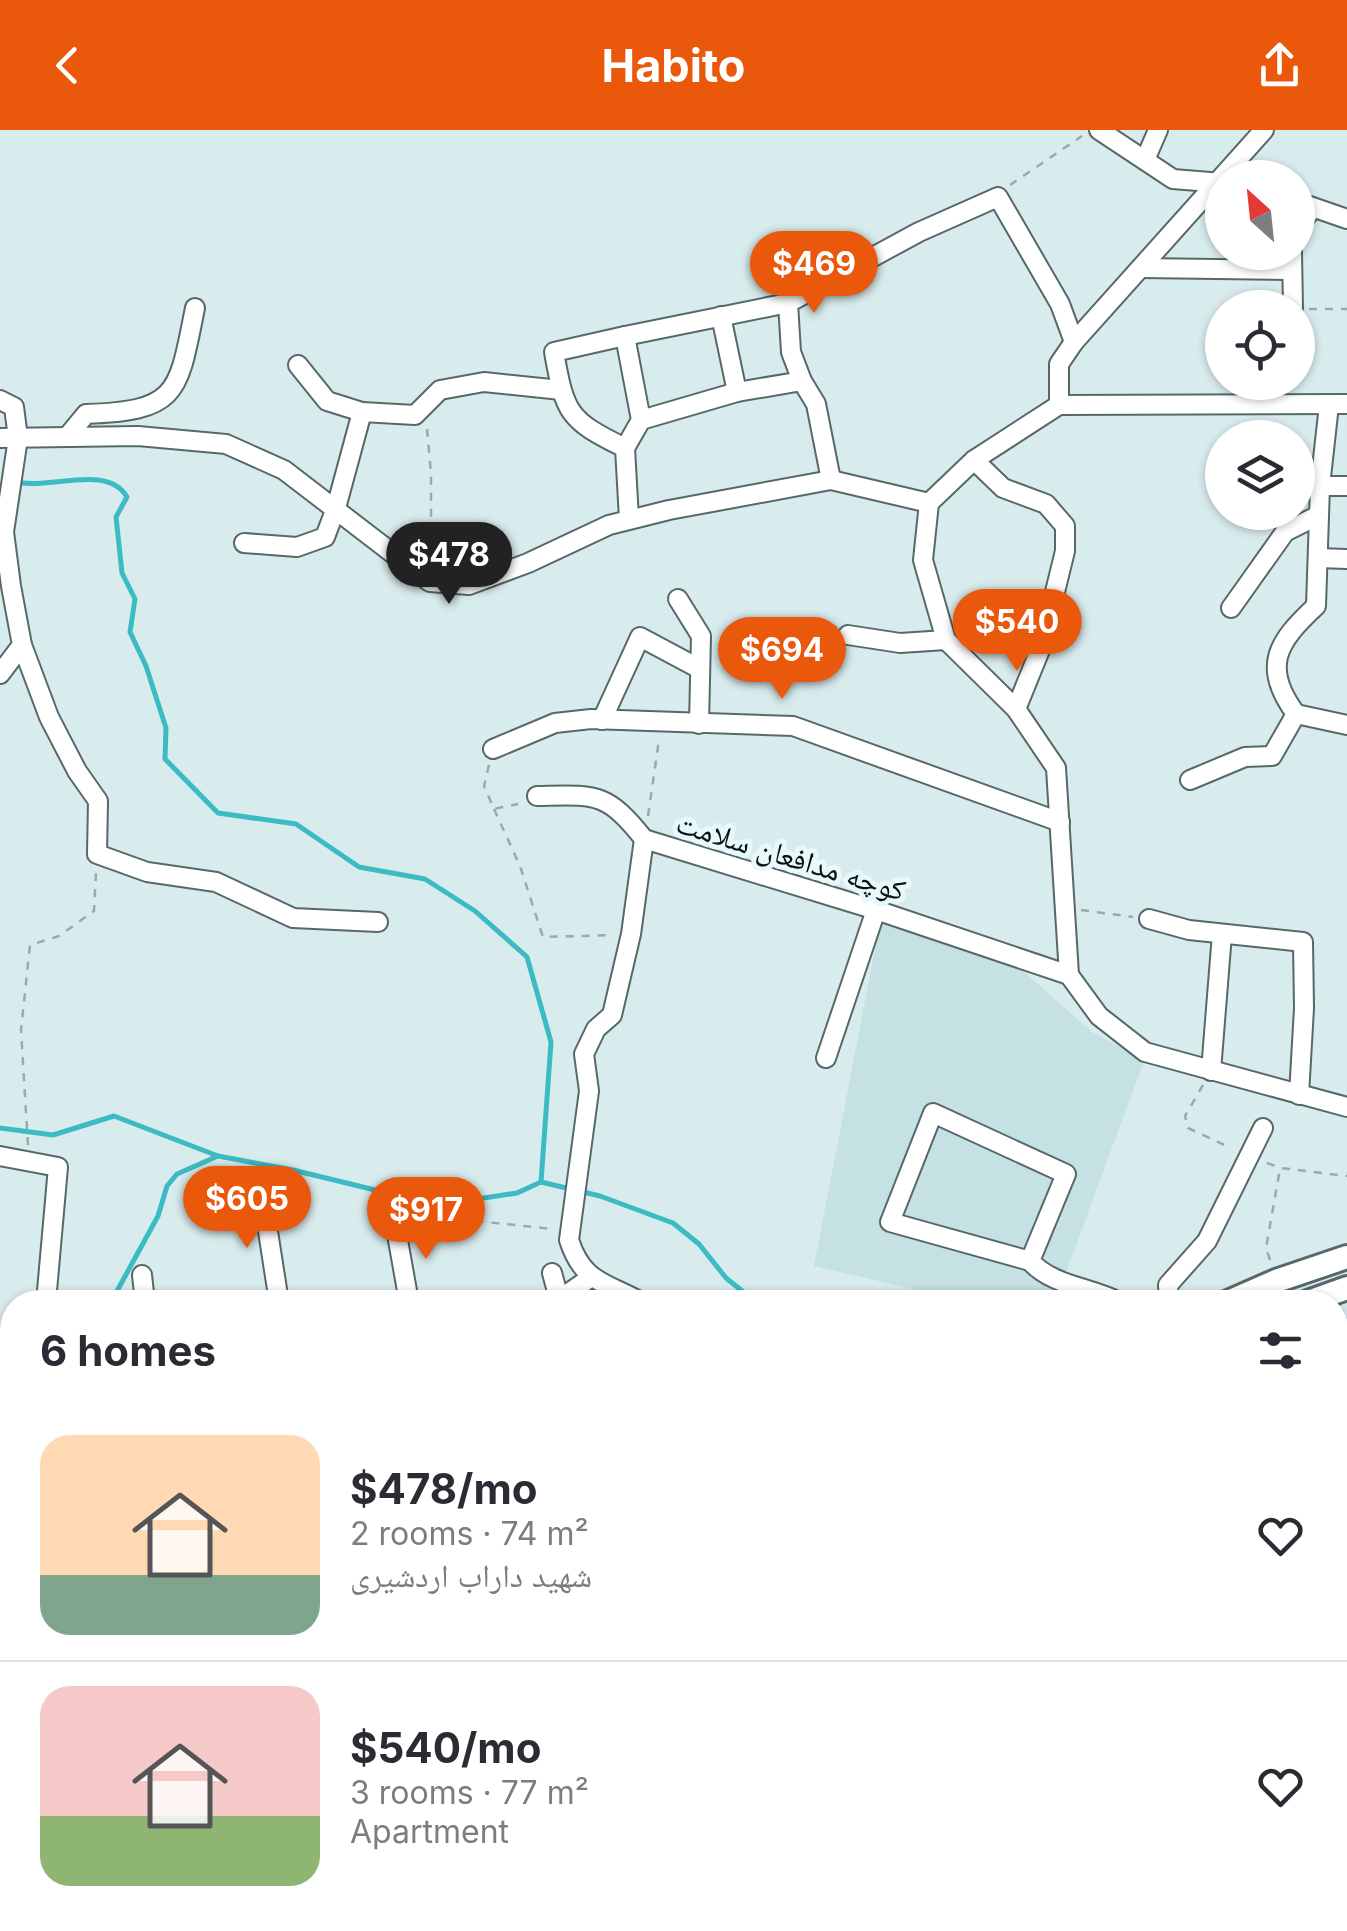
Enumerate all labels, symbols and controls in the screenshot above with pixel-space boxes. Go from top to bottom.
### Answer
icon: back [40,38,95,93]
text: Habito [602,38,745,93]
icon: share [1252,38,1307,93]
north arrow [1205,160,1315,270]
map controls [1205,160,1315,530]
pin: $469 [755,231,873,316]
text: $469 [772,244,856,283]
button: locate [1205,290,1315,400]
button: layers [1205,420,1315,530]
pin: $478 [390,522,508,607]
text: $478 [408,535,490,574]
pin: $540 [958,589,1076,674]
text: $540 [975,602,1059,641]
pin: $694 [723,617,841,702]
text: $694 [740,630,824,669]
street label: کوچه مدافعان سلامت [672,804,910,909]
pin: $605 [188,1166,306,1251]
pin: $917 [367,1177,485,1262]
text: $605 [205,1179,289,1218]
text: $917 [389,1190,463,1229]
icon: filters [1253,1323,1308,1378]
text: 6 homes [40,1325,216,1376]
text: $478/mo [350,1463,537,1514]
icon: home [120,1475,240,1595]
icon: heart [1253,1508,1308,1563]
text: 2 rooms · 74 m² [350,1514,589,1553]
text: شهید داراب اردشیری [350,1556,592,1595]
text: $540/mo [350,1722,541,1773]
icon: home [120,1726,240,1846]
icon: heart [1253,1759,1308,1814]
text: 3 rooms · 77 m² [350,1773,589,1812]
text: Apartment [350,1812,509,1851]

